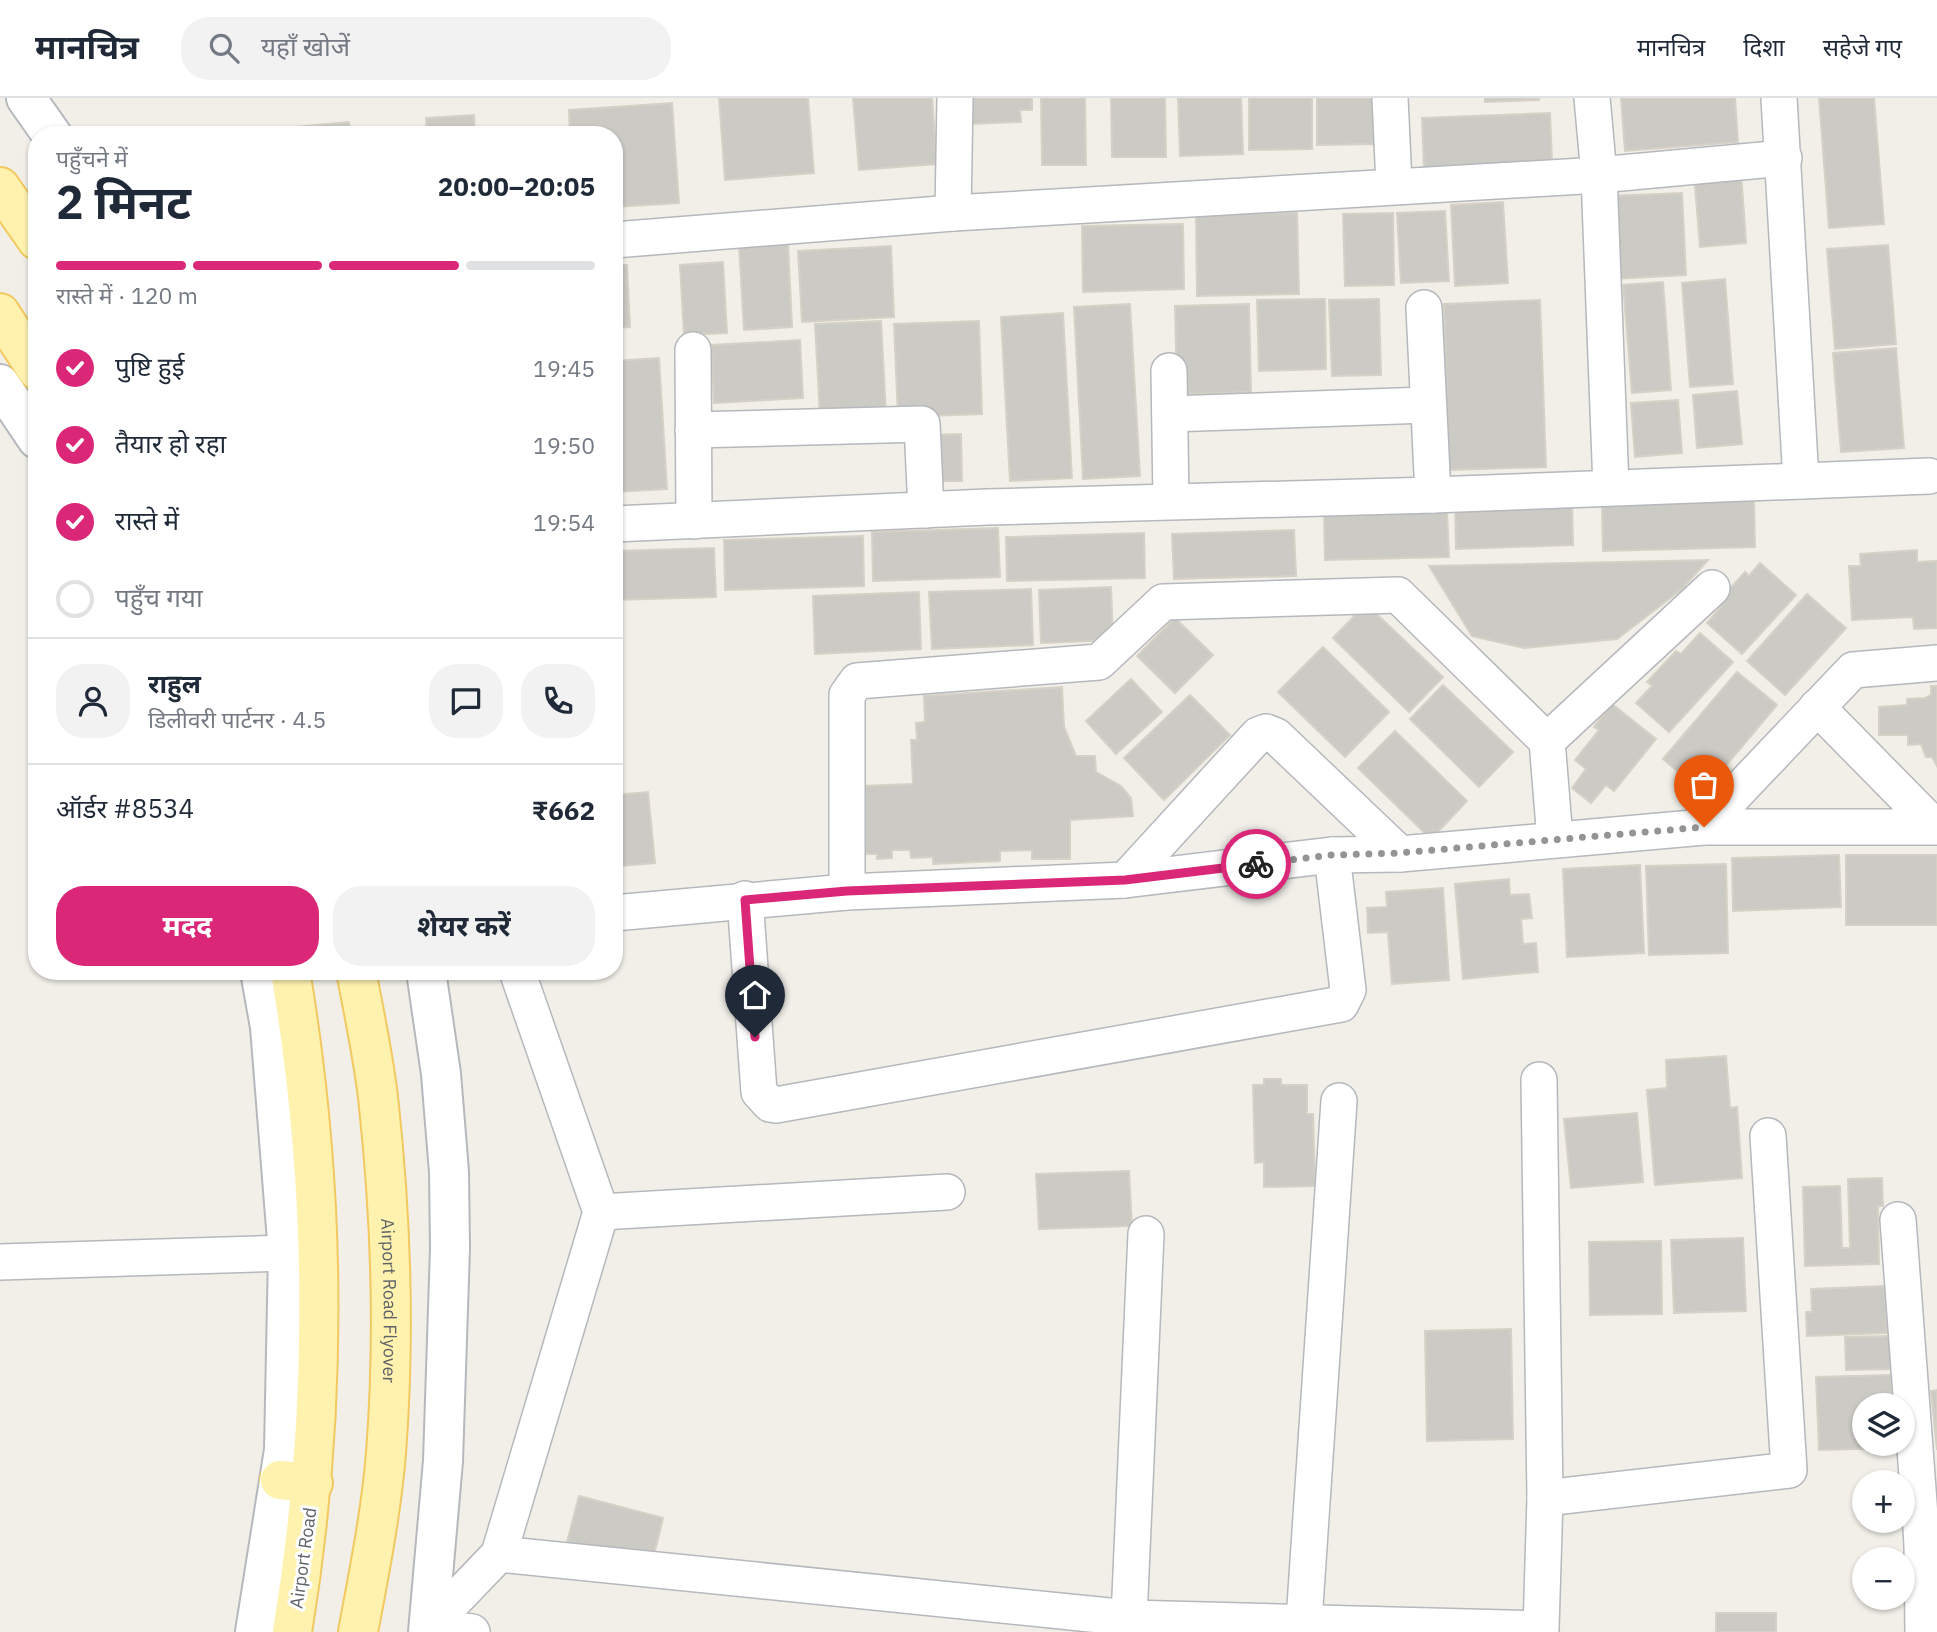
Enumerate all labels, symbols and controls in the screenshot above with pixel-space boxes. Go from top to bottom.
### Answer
search box [181,17,671,80]
text: मानचित्र [35,25,139,68]
icon: search [205,29,243,67]
text: यहाँ खोजें [261,29,350,63]
text: मानचित्र [1637,31,1705,63]
text: दिशा [1743,31,1785,63]
text: सहेजे गए [1823,31,1902,63]
text: पहुँचने में [56,143,128,173]
text: 20:00–20:05 [438,169,595,203]
text: 2 मिनट [56,172,191,232]
text: रास्ते में · 120 m [56,280,198,310]
icon: check [56,349,94,387]
text: पुष्टि हुई [115,349,184,383]
text: 19:45 [533,353,595,383]
icon: check [56,426,94,464]
text: तैयार हो रहा [115,426,226,460]
text: 19:50 [533,430,595,460]
icon: check [56,503,94,541]
text: रास्ते में [115,503,179,537]
text: 19:54 [533,507,595,537]
text: पहुँच गया [115,580,203,614]
button: person [56,664,130,738]
button: chat [429,664,503,738]
button: phone [521,664,595,738]
text: राहुल [148,666,201,700]
text: डिलीवरी पार्टनर · 4.5 [148,704,326,734]
pin [1674,755,1734,827]
icon: bag [1685,766,1723,804]
text: ऑर्डर #8534 [56,791,194,825]
text: ₹662 [532,793,595,827]
courier [1221,829,1291,899]
icon: bike [1237,845,1275,883]
button: मदद [56,886,319,966]
button: शेयर करें [333,886,595,966]
pin [725,965,785,1037]
icon: home [736,976,774,1014]
street label: Airport Road Flyover [377,1218,402,1384]
map controls [1852,1393,1915,1610]
button: layers [1852,1393,1915,1456]
button: + [1852,1470,1915,1533]
street label: Airport Road [285,1506,321,1610]
button: − [1852,1547,1915,1610]

